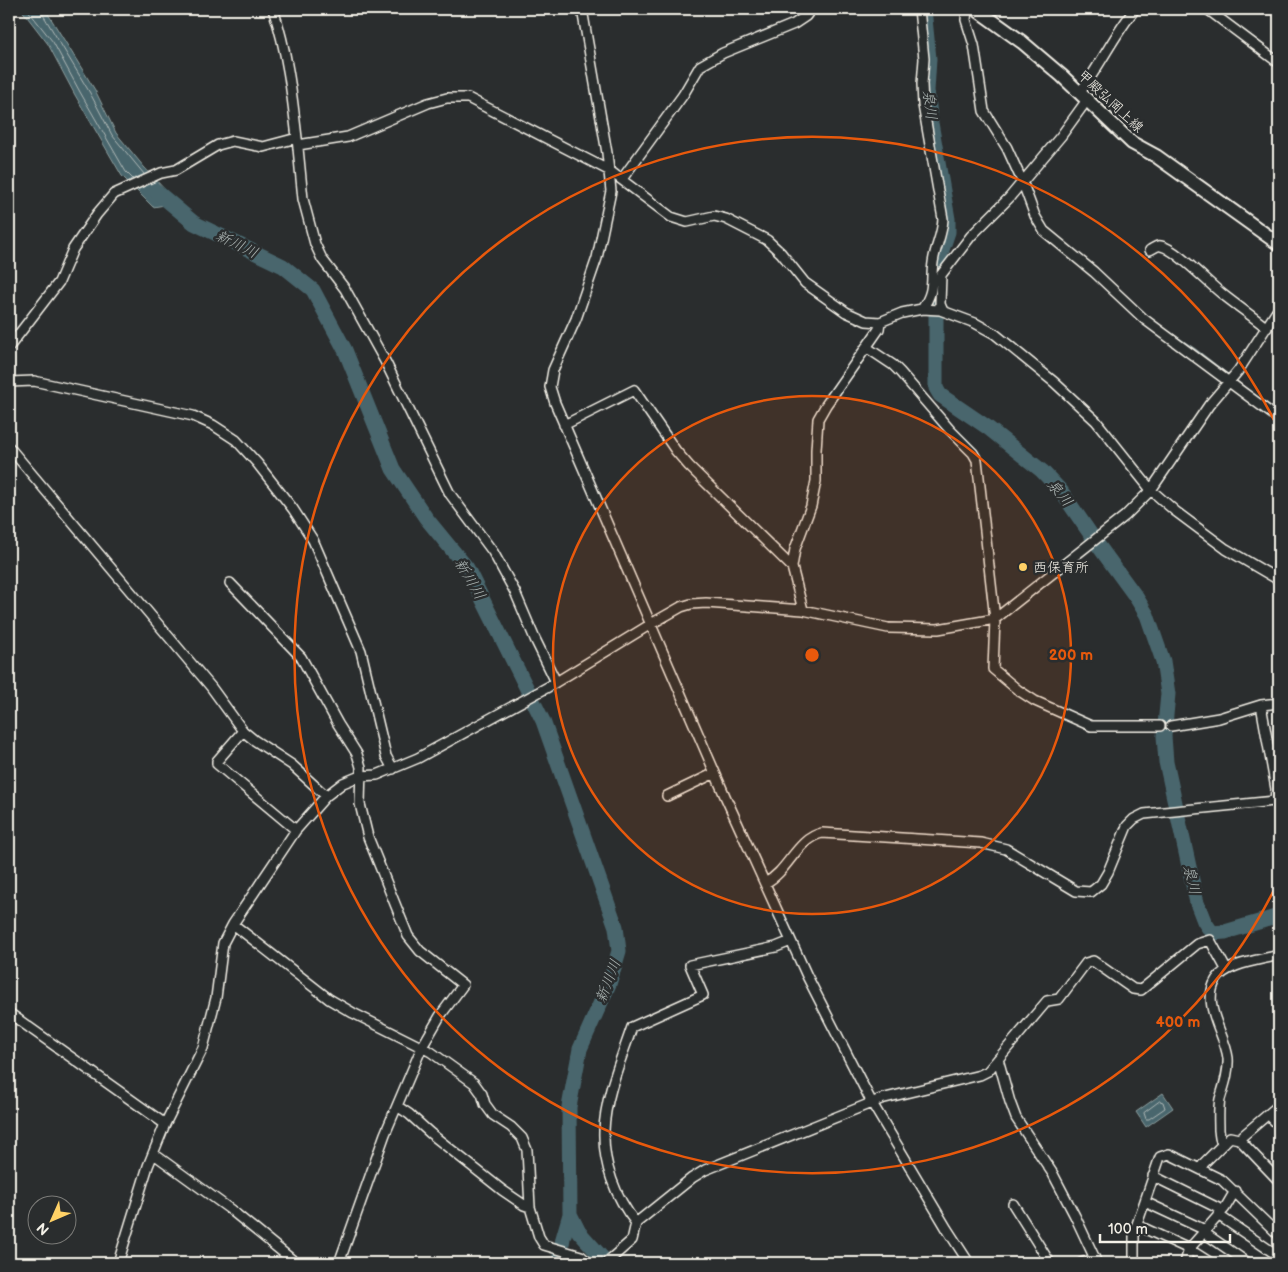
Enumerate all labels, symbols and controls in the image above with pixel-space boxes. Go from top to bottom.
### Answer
street label: 甲殿弘岡上線 [1074,67,1147,136]
water label: 泉川 [918,89,941,121]
water label: 新川川 [212,226,261,263]
water label: 泉川 [1043,476,1077,511]
water label: 新川川 [450,555,489,603]
place label: 西保育所 [1033,559,1089,576]
marker: 西保育所 [1017,561,1029,573]
centre of rings [803,646,821,664]
text: 200 m [1049,646,1093,665]
water label: 泉川 [1179,863,1204,897]
water label: 新川川 [592,957,625,1006]
text: 400 m [1156,1013,1200,1032]
north arrow [28,1194,78,1244]
scale bar [1100,1212,1230,1244]
text: N [33,1219,53,1239]
text: 100 m [1108,1220,1148,1239]

